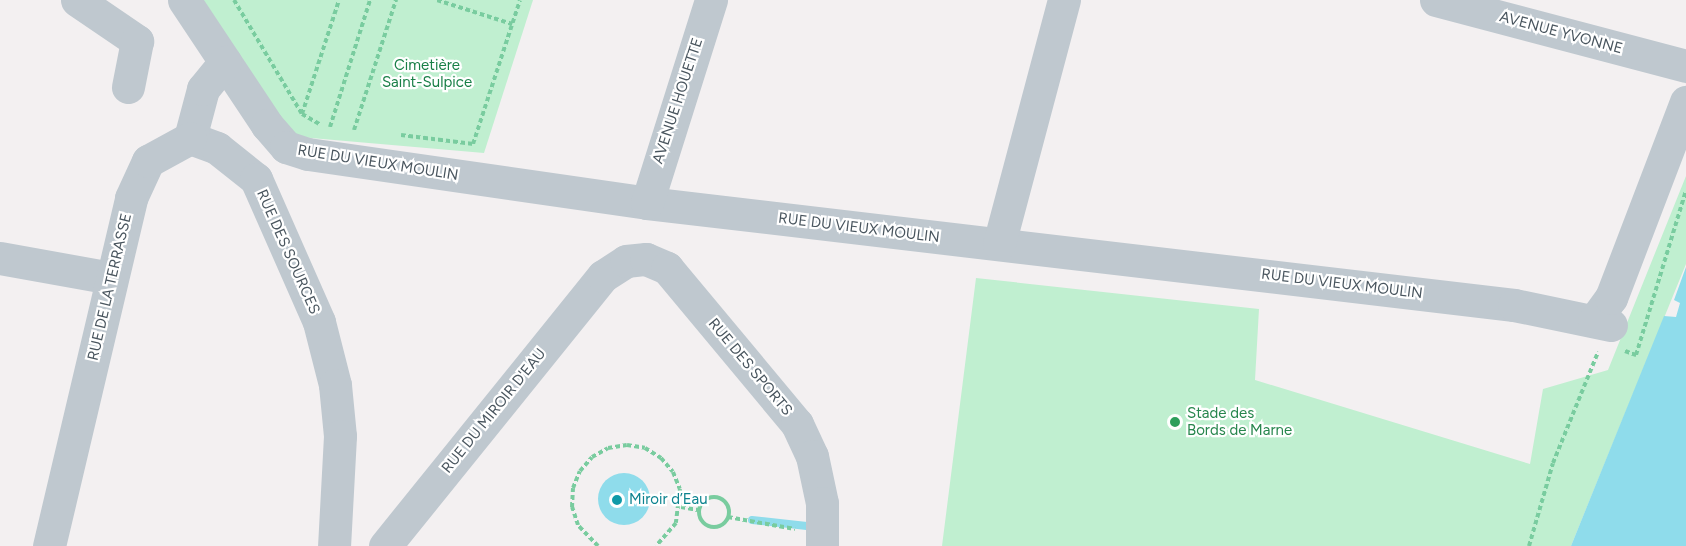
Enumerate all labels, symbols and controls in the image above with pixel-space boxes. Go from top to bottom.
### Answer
street label: AVENUE YVONNE [1497,8,1625,58]
street label: AVENUE HOUETTE [649,36,707,166]
park label: Cimetière Saint-Sulpice [382,56,472,91]
street label: RUE DU VIEUX MOULIN [296,141,460,185]
street label: RUE DES SOURCES [252,187,324,317]
street label: RUE DU VIEUX MOULIN [777,209,941,247]
street label: RUE DE LA TERRASSE [84,212,136,362]
street label: RUE DU VIEUX MOULIN [1260,265,1424,303]
street label: RUE DES SPORTS [704,315,796,419]
street label: RUE DU MIROIR D'EAU [438,345,550,477]
place label: Stade des Bords de Marne [1187,404,1292,439]
marker: Stade des Bords de Marne [1168,415,1182,429]
place label: Miroir d’Eau [629,491,708,509]
marker: Miroir d’Eau [610,493,624,507]

